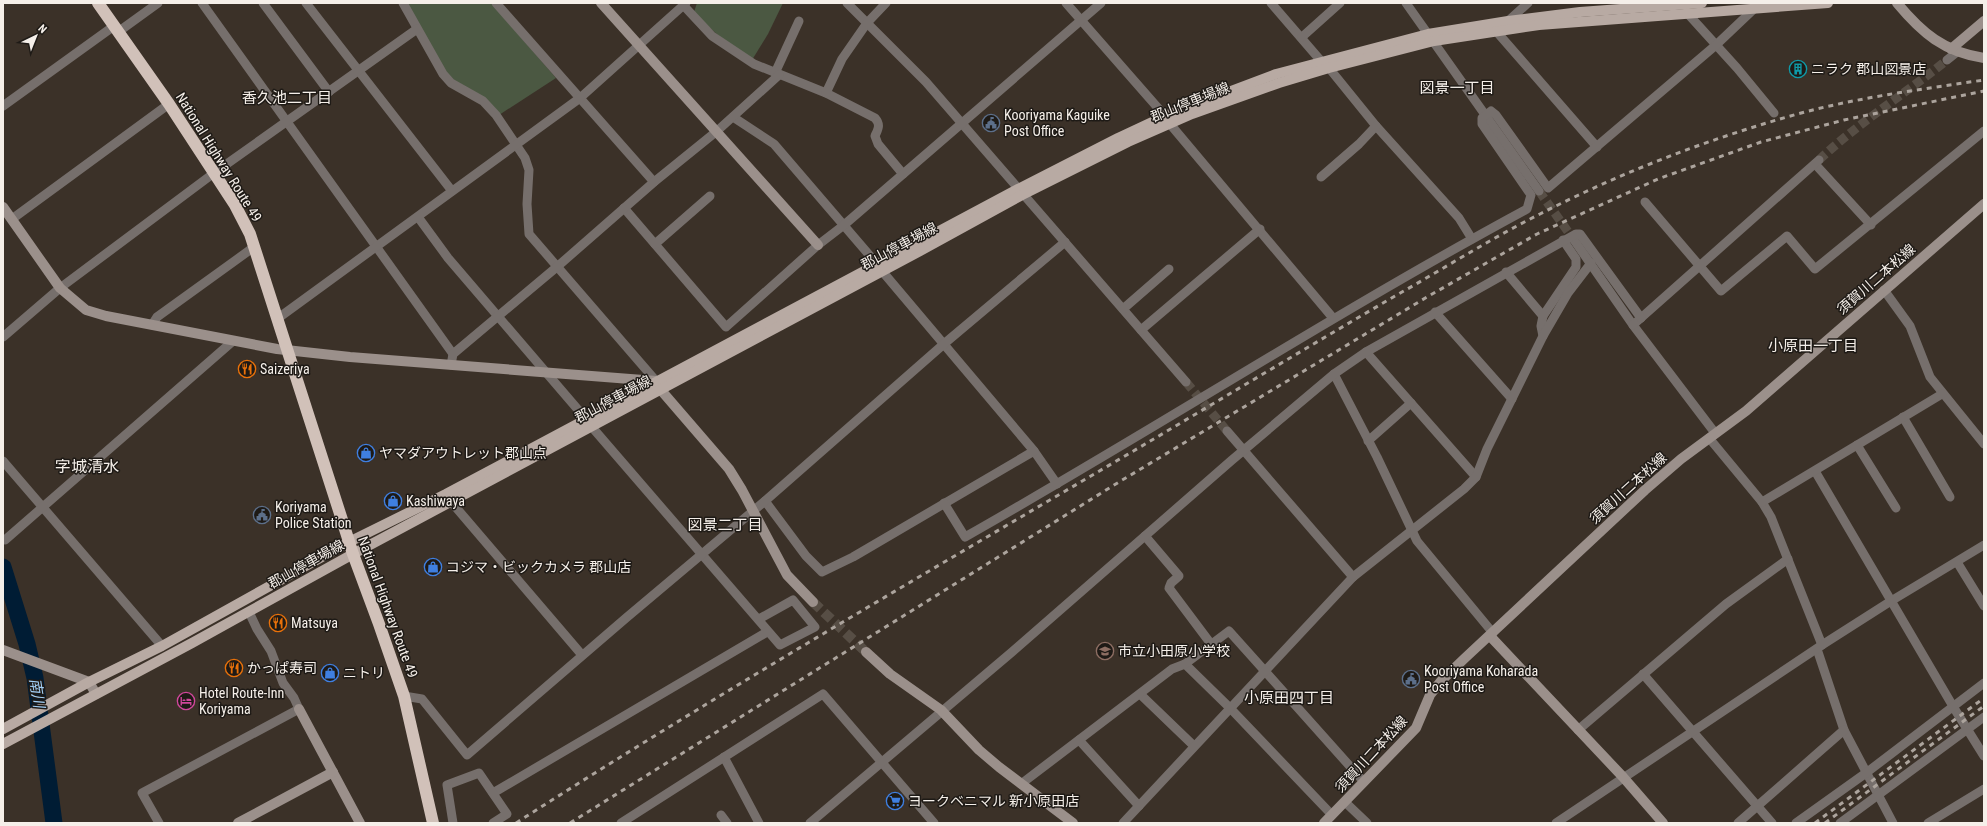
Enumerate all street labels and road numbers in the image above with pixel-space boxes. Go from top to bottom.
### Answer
street label: 郡山停車場線 [1148,79,1232,125]
street label: National Highway Route 49 [173,90,265,224]
street label: 郡山停車場線 [858,219,940,273]
street label: 須賀川二本松線 [1834,241,1918,317]
street label: 郡山停車場線 [572,372,654,426]
street label: 須賀川二本松線 [1586,449,1670,527]
street label: National Highway Route 49 [355,534,421,680]
street label: 郡山停車場線 [265,537,347,591]
street label: 須賀川二本松線 [1332,713,1410,795]

